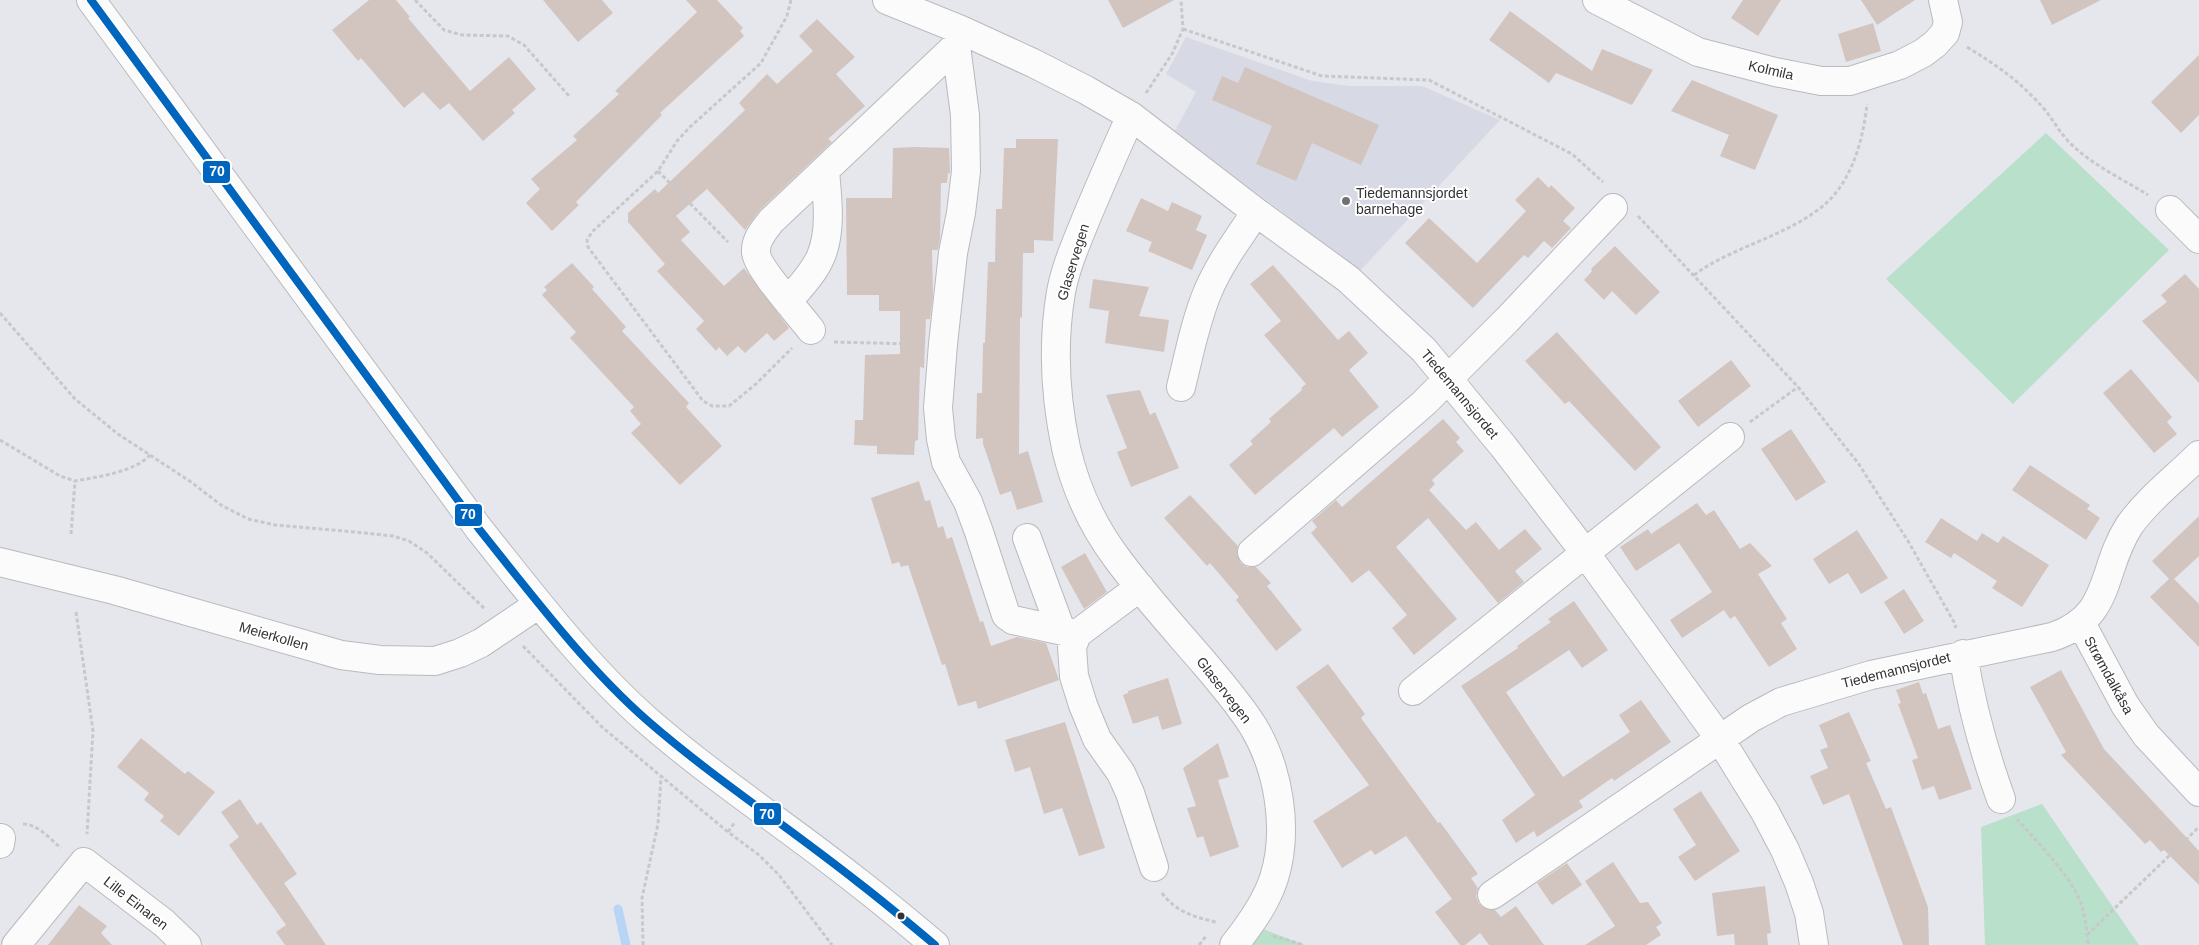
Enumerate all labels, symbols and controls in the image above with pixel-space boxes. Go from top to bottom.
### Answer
street label: Kolmila [1747,57,1795,83]
line badge: 70 [202,160,231,184]
text: 70 [209,163,225,179]
place label: Tiedemannsjordet barnehage [1356,185,1468,217]
marker: Tiedemannsjordet barnehage [1340,195,1352,207]
street label: Glaservegen [1054,222,1092,302]
street label: Tiedemannsjordet [1418,346,1502,442]
line badge: 70 [454,503,483,527]
text: 70 [460,506,476,522]
street label: Meierkollen [237,618,311,654]
street label: Strømdalkåsa [2081,633,2137,717]
street label: Tiedemannsjordet [1840,649,1952,691]
street label: Glaservegen [1193,654,1255,726]
line badge: 70 [753,802,782,826]
text: 70 [759,806,775,822]
street label: Lille Einaren [101,873,171,933]
unlabelled marker [896,911,906,921]

